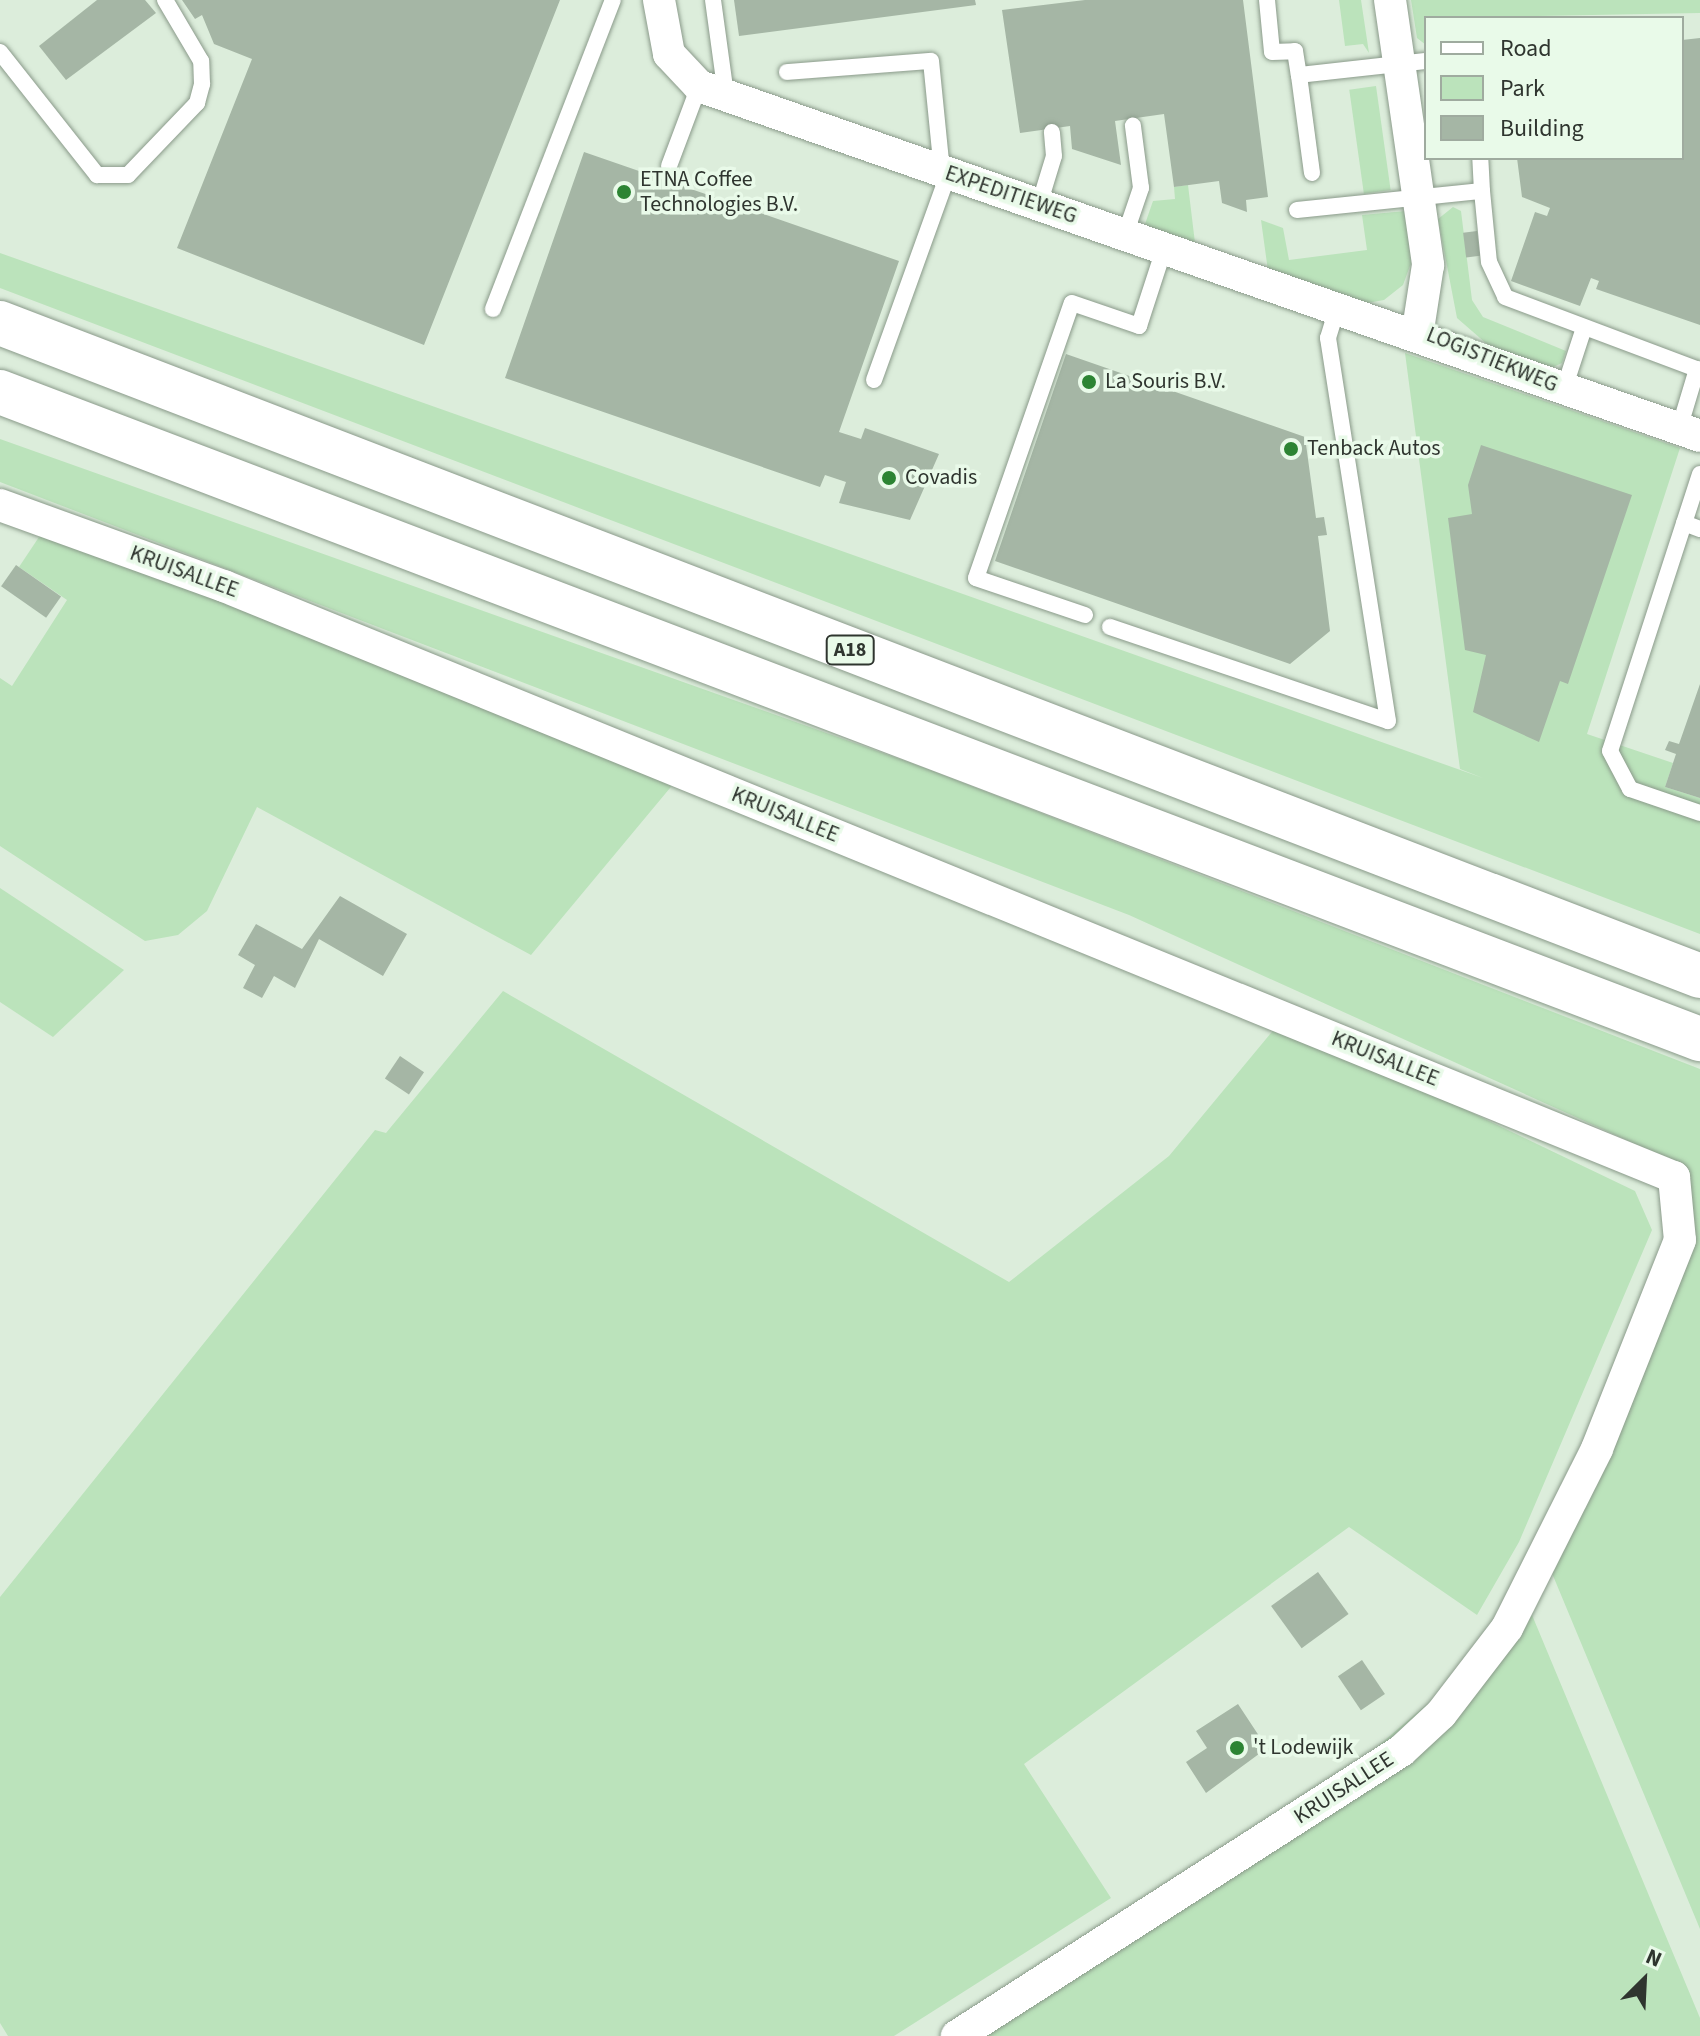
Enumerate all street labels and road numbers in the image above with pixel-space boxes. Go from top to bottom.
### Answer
street label: EXPEDITIEWEG [942,160,1080,230]
street label: LOGISTIEKWEG [1422,322,1562,398]
street label: KRUISALLEE [126,540,242,604]
road number: A18 [824,634,876,666]
street label: KRUISALLEE [727,782,843,848]
street label: KRUISALLEE [1327,1026,1443,1092]
street label: KRUISALLEE [1289,1746,1399,1830]

